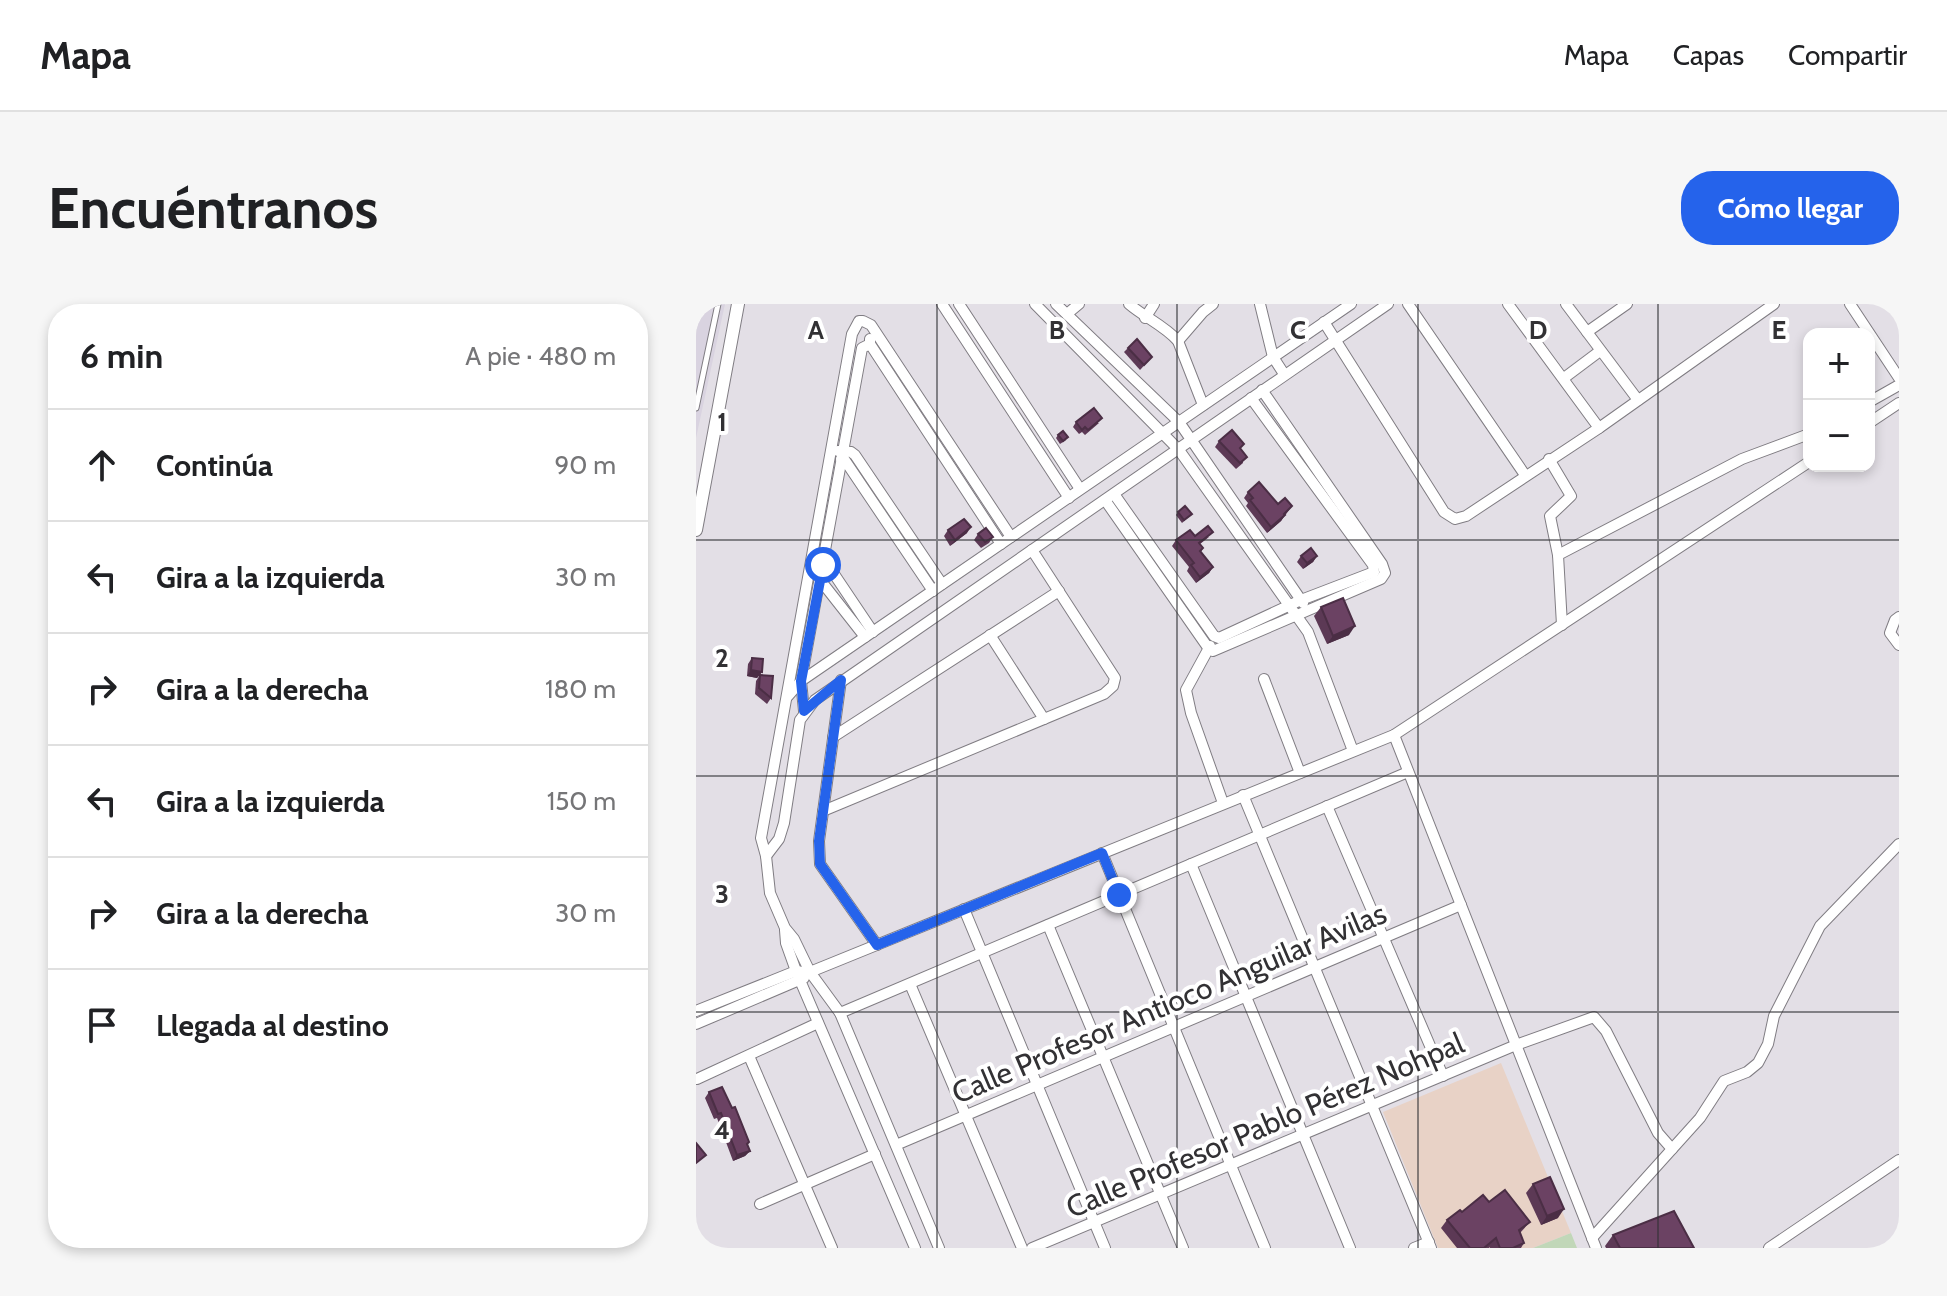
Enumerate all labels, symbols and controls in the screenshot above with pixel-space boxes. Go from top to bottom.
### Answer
text: Mapa [40,32,131,79]
text: Mapa [1564,38,1629,72]
text: Capas [1673,38,1744,72]
text: Compartir [1788,38,1907,72]
button: Cómo llegar [1681,171,1899,245]
text: Encuéntranos [48,174,378,242]
text: A [808,314,825,346]
text: B [1049,314,1065,346]
text: C [1290,314,1306,346]
text: D [1529,314,1547,346]
text: E [1772,314,1786,346]
map controls [1803,328,1875,472]
button: + [1803,328,1875,400]
text: 6 min [80,335,163,377]
text: A pie · 480 m [465,340,616,372]
button: − [1803,400,1875,472]
text: 1 [717,406,727,438]
icon: ahead [80,443,124,487]
text: Continúa [156,447,273,484]
text: 90 m [554,449,616,481]
route start [805,547,841,583]
icon: left [80,555,124,599]
text: Gira a la izquierda [156,559,385,596]
text: 30 m [555,561,616,593]
text: 2 [715,642,729,674]
icon: right [80,667,124,711]
text: Gira a la derecha [156,671,368,708]
text: 180 m [545,673,616,705]
icon: left [80,779,124,823]
text: Gira a la izquierda [156,783,385,820]
text: 150 m [547,785,616,817]
route end [1101,877,1137,913]
text: 3 [715,878,729,910]
icon: right [80,891,124,935]
street label: Calle Profesor Antioco Anguilar Avilas [946,894,1392,1112]
text: Gira a la derecha [156,895,368,932]
text: 30 m [555,897,616,929]
icon: arrive [80,1003,124,1047]
text: Llegada al destino [156,1007,389,1044]
street label: Calle Profesor Pablo Pérez Nohpal [1061,1024,1469,1226]
text: 4 [714,1114,730,1146]

